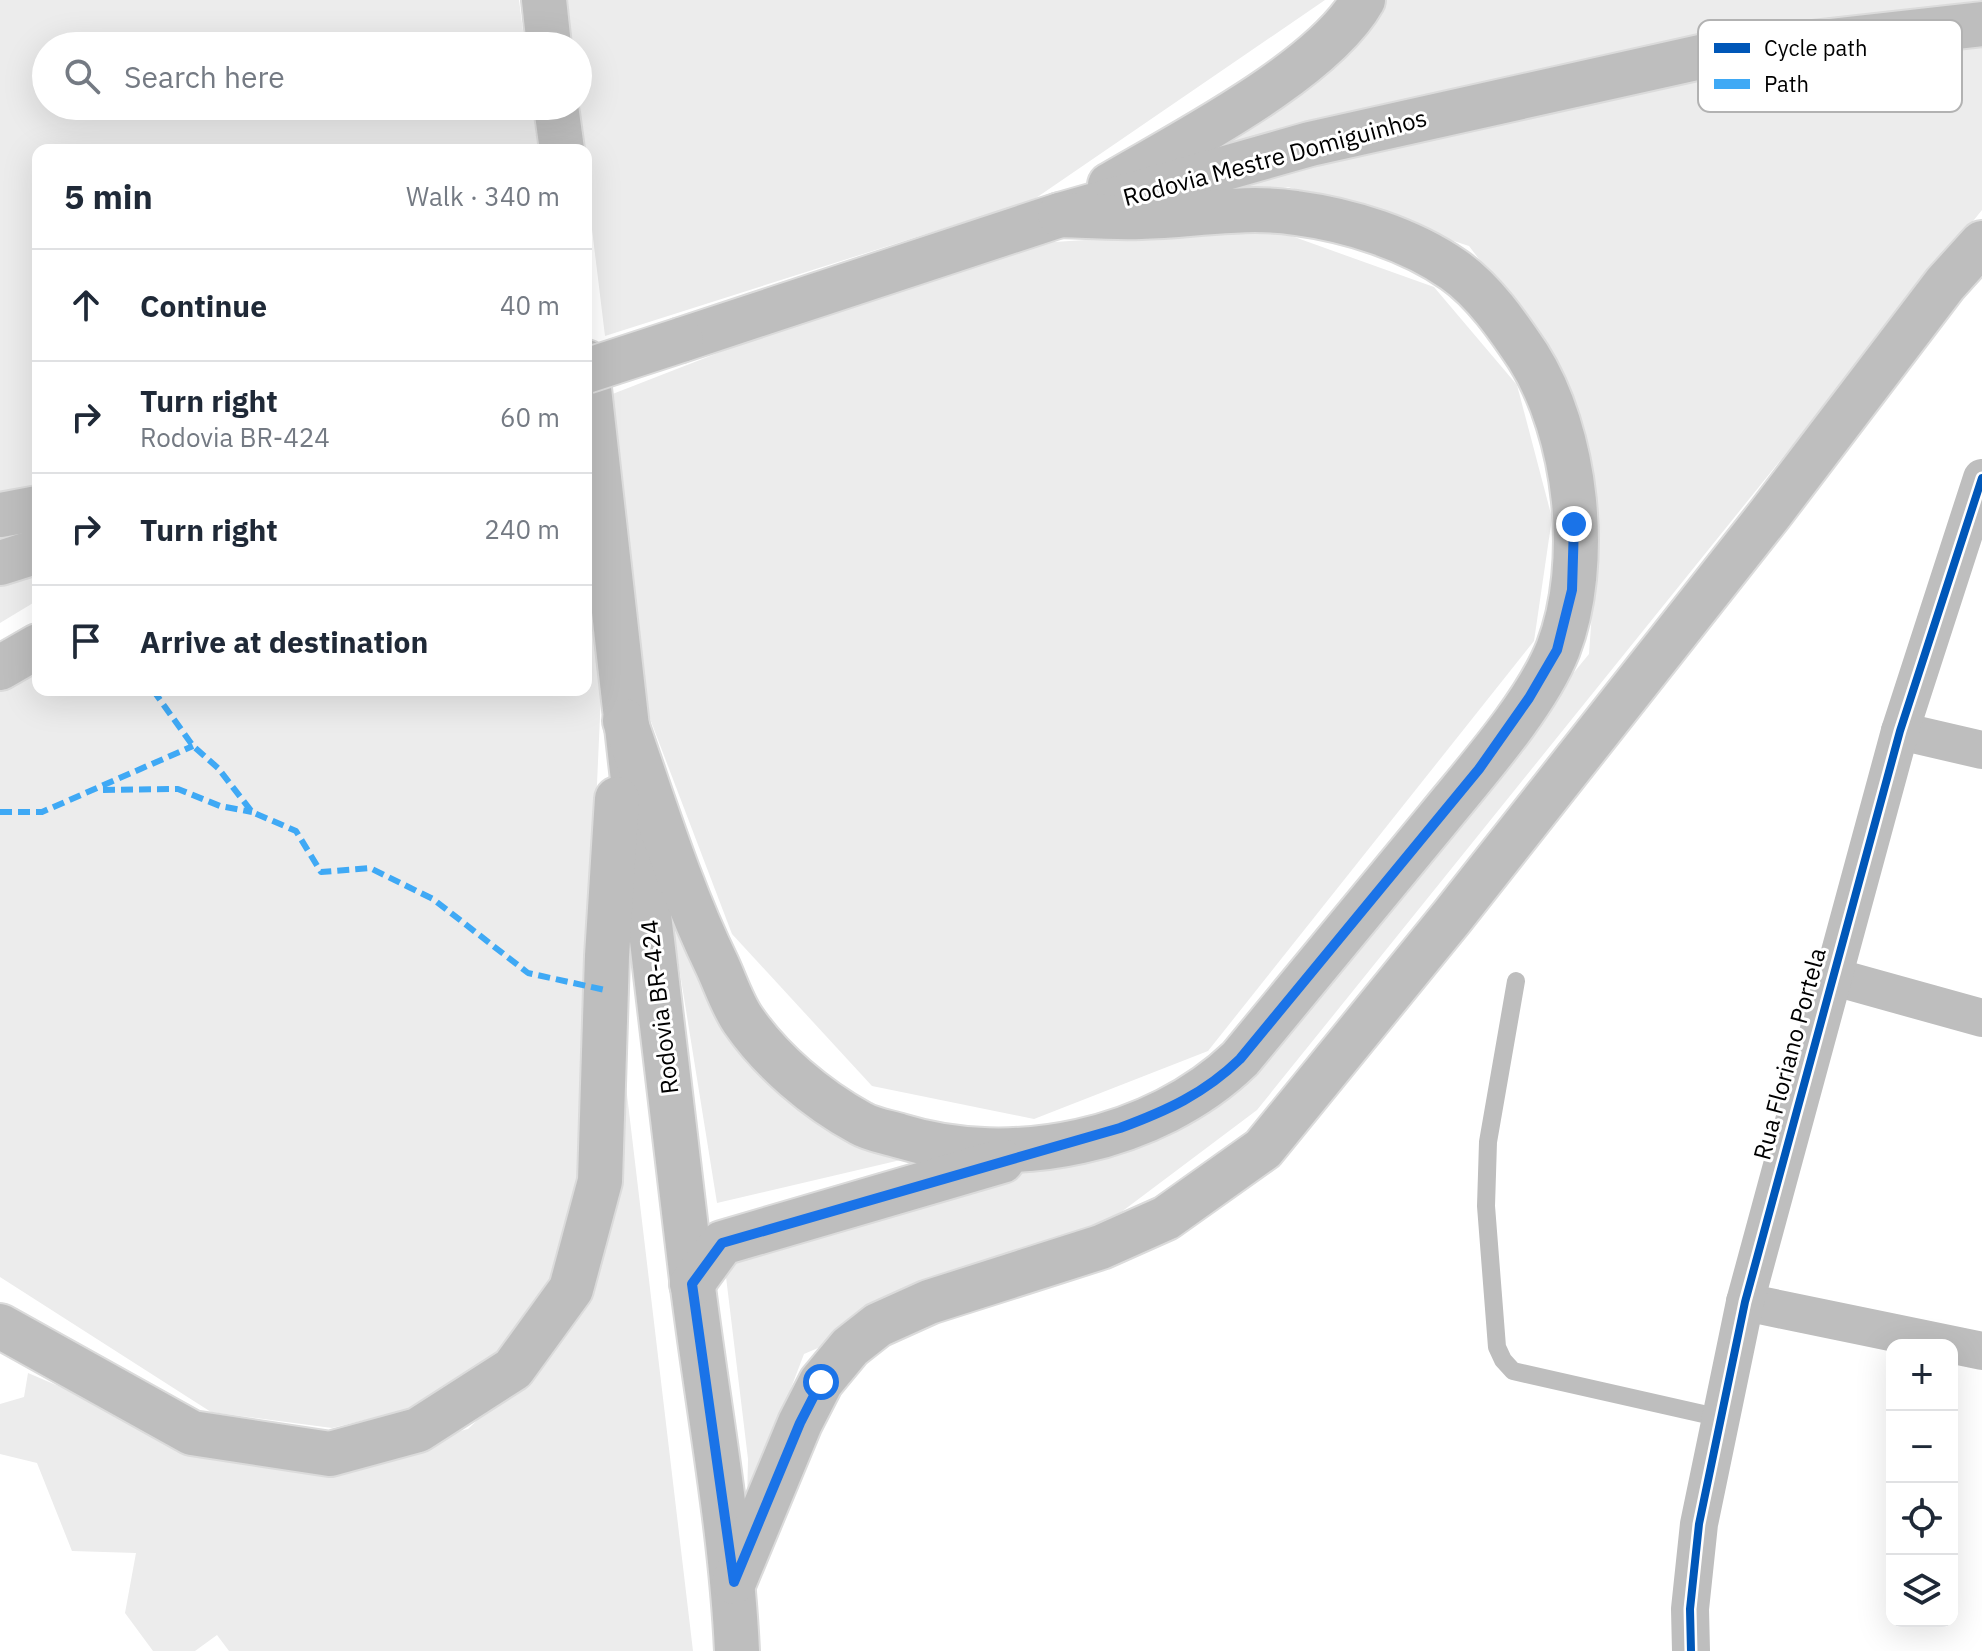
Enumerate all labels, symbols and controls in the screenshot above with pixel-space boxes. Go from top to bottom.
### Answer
legend [1698,20,1962,112]
search box [32,32,592,120]
text: Cycle path [1764,33,1868,62]
icon: search [60,54,104,98]
text: Search here [124,57,285,96]
text: Path [1764,69,1809,98]
street label: Rodovia Mestre Domiguinhos [1119,101,1430,213]
text: 5 min [64,174,153,218]
text: Walk · 340 m [406,179,560,213]
icon: ahead [64,283,108,327]
text: Continue [140,286,267,325]
text: 40 m [500,288,560,322]
text: Turn right [140,381,278,420]
icon: right [64,395,108,439]
text: 60 m [500,400,560,434]
text: Rodovia BR-424 [140,420,330,454]
route end [1556,506,1592,542]
icon: right [64,507,108,551]
text: Turn right [140,510,278,549]
text: 240 m [484,512,560,546]
icon: arrive [64,619,108,663]
text: Arrive at destination [140,622,428,661]
street label: Rodovia BR-424 [632,918,686,1096]
street label: Rua Floriano Portela [1745,944,1833,1163]
map controls [1886,1339,1958,1627]
button: + [1886,1339,1958,1411]
route start [803,1364,839,1400]
button: − [1886,1411,1958,1483]
button: locate [1886,1483,1958,1555]
button: layers [1886,1555,1958,1627]

